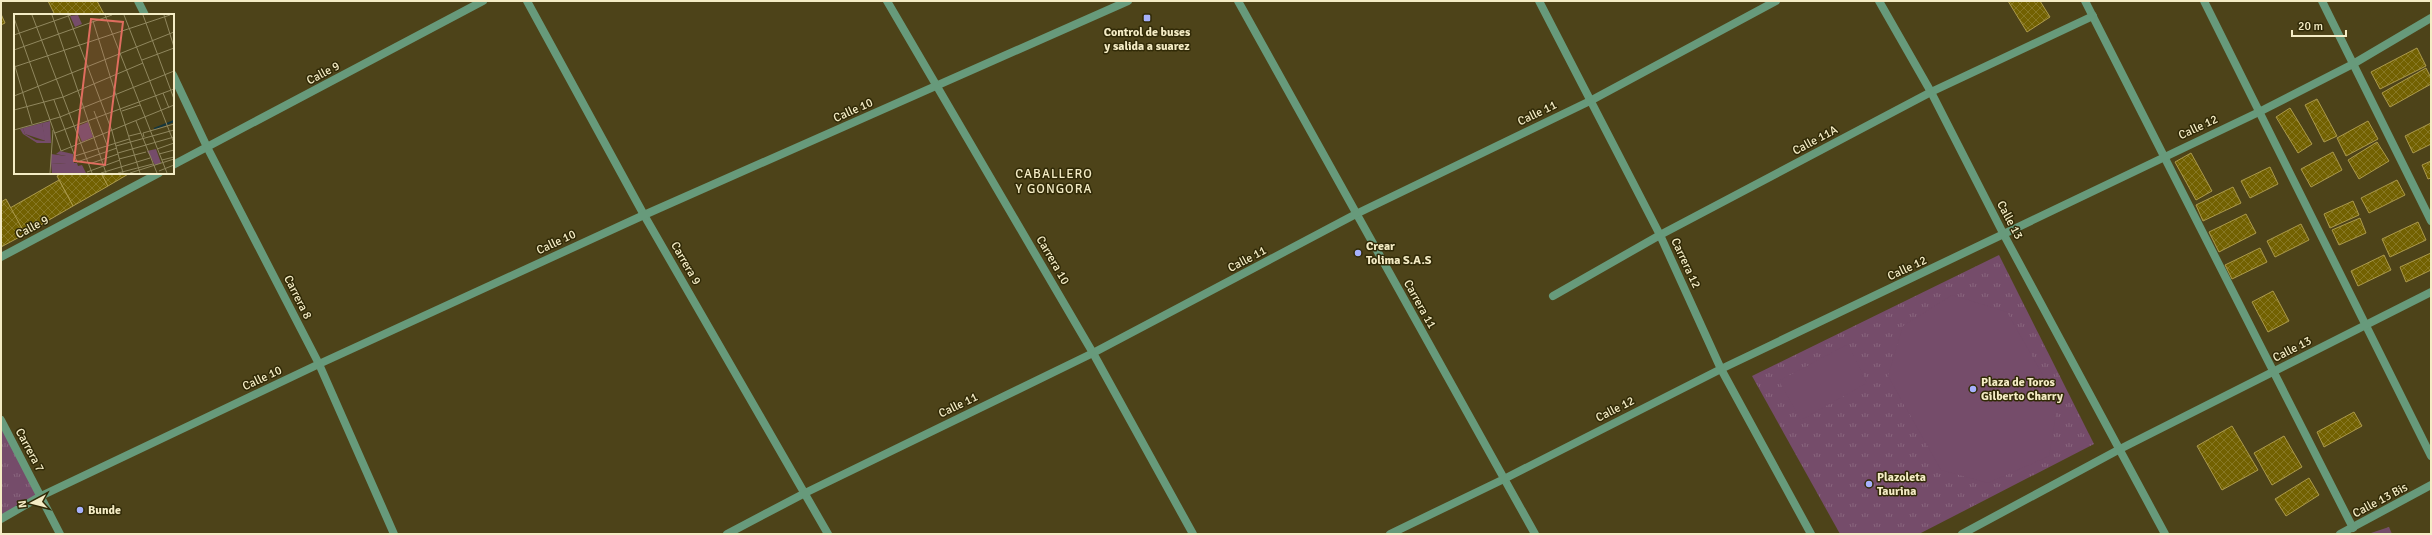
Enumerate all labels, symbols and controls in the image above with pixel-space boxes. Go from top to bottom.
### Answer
scale bar [2292,12,2346,38]
marker: Control de buses y salida a suarez [1142,13,1152,23]
inset map [14,14,174,174]
text: 20 m [2298,19,2323,34]
place label: Control de buses y salida a suarez [1103,25,1191,54]
street label: Calle 9 [304,59,342,88]
street label: Calle 10 [831,95,875,126]
street label: Calle 11 [1515,98,1559,129]
street label: Calle 12 [2176,112,2220,143]
street label: Calle 11A [1790,122,1841,159]
district label: CABALLERO Y GONGORA [1015,166,1093,197]
street label: Calle 13 [1993,198,2026,242]
street label: Calle 9 [13,213,51,242]
street label: Calle 10 [534,227,578,258]
street label: Carrera 10 [1033,233,1073,287]
street label: Carrera 12 [1667,236,1704,291]
street label: Carrera 9 [667,239,704,288]
place label: Crear Tolima S.A.S [1366,239,1432,268]
street label: Calle 11 [1225,243,1269,276]
marker: Crear Tolima S.A.S [1353,248,1363,258]
street label: Calle 12 [1885,253,1929,284]
street label: Carrera 8 [280,273,315,322]
street label: Carrera 11 [1400,277,1439,331]
street label: Calle 13 [2270,333,2314,366]
street label: Calle 10 [240,363,284,394]
place label: Plaza de Toros Gilberto Charry [1981,375,2063,404]
marker: Plaza de Toros Gilberto Charry [1968,384,1978,394]
street label: Calle 11 [936,390,980,421]
street label: Calle 12 [1593,393,1637,426]
street label: Carrera 7 [12,426,47,475]
place label: Plazoleta Taurina [1877,470,1926,499]
marker: Plazoleta Taurina [1864,479,1874,489]
street label: Calle 13 Bis [2350,480,2410,521]
north arrow [12,483,52,523]
text: N [16,500,29,509]
place label: Bunde [88,503,121,518]
marker: Bunde [75,505,85,515]

